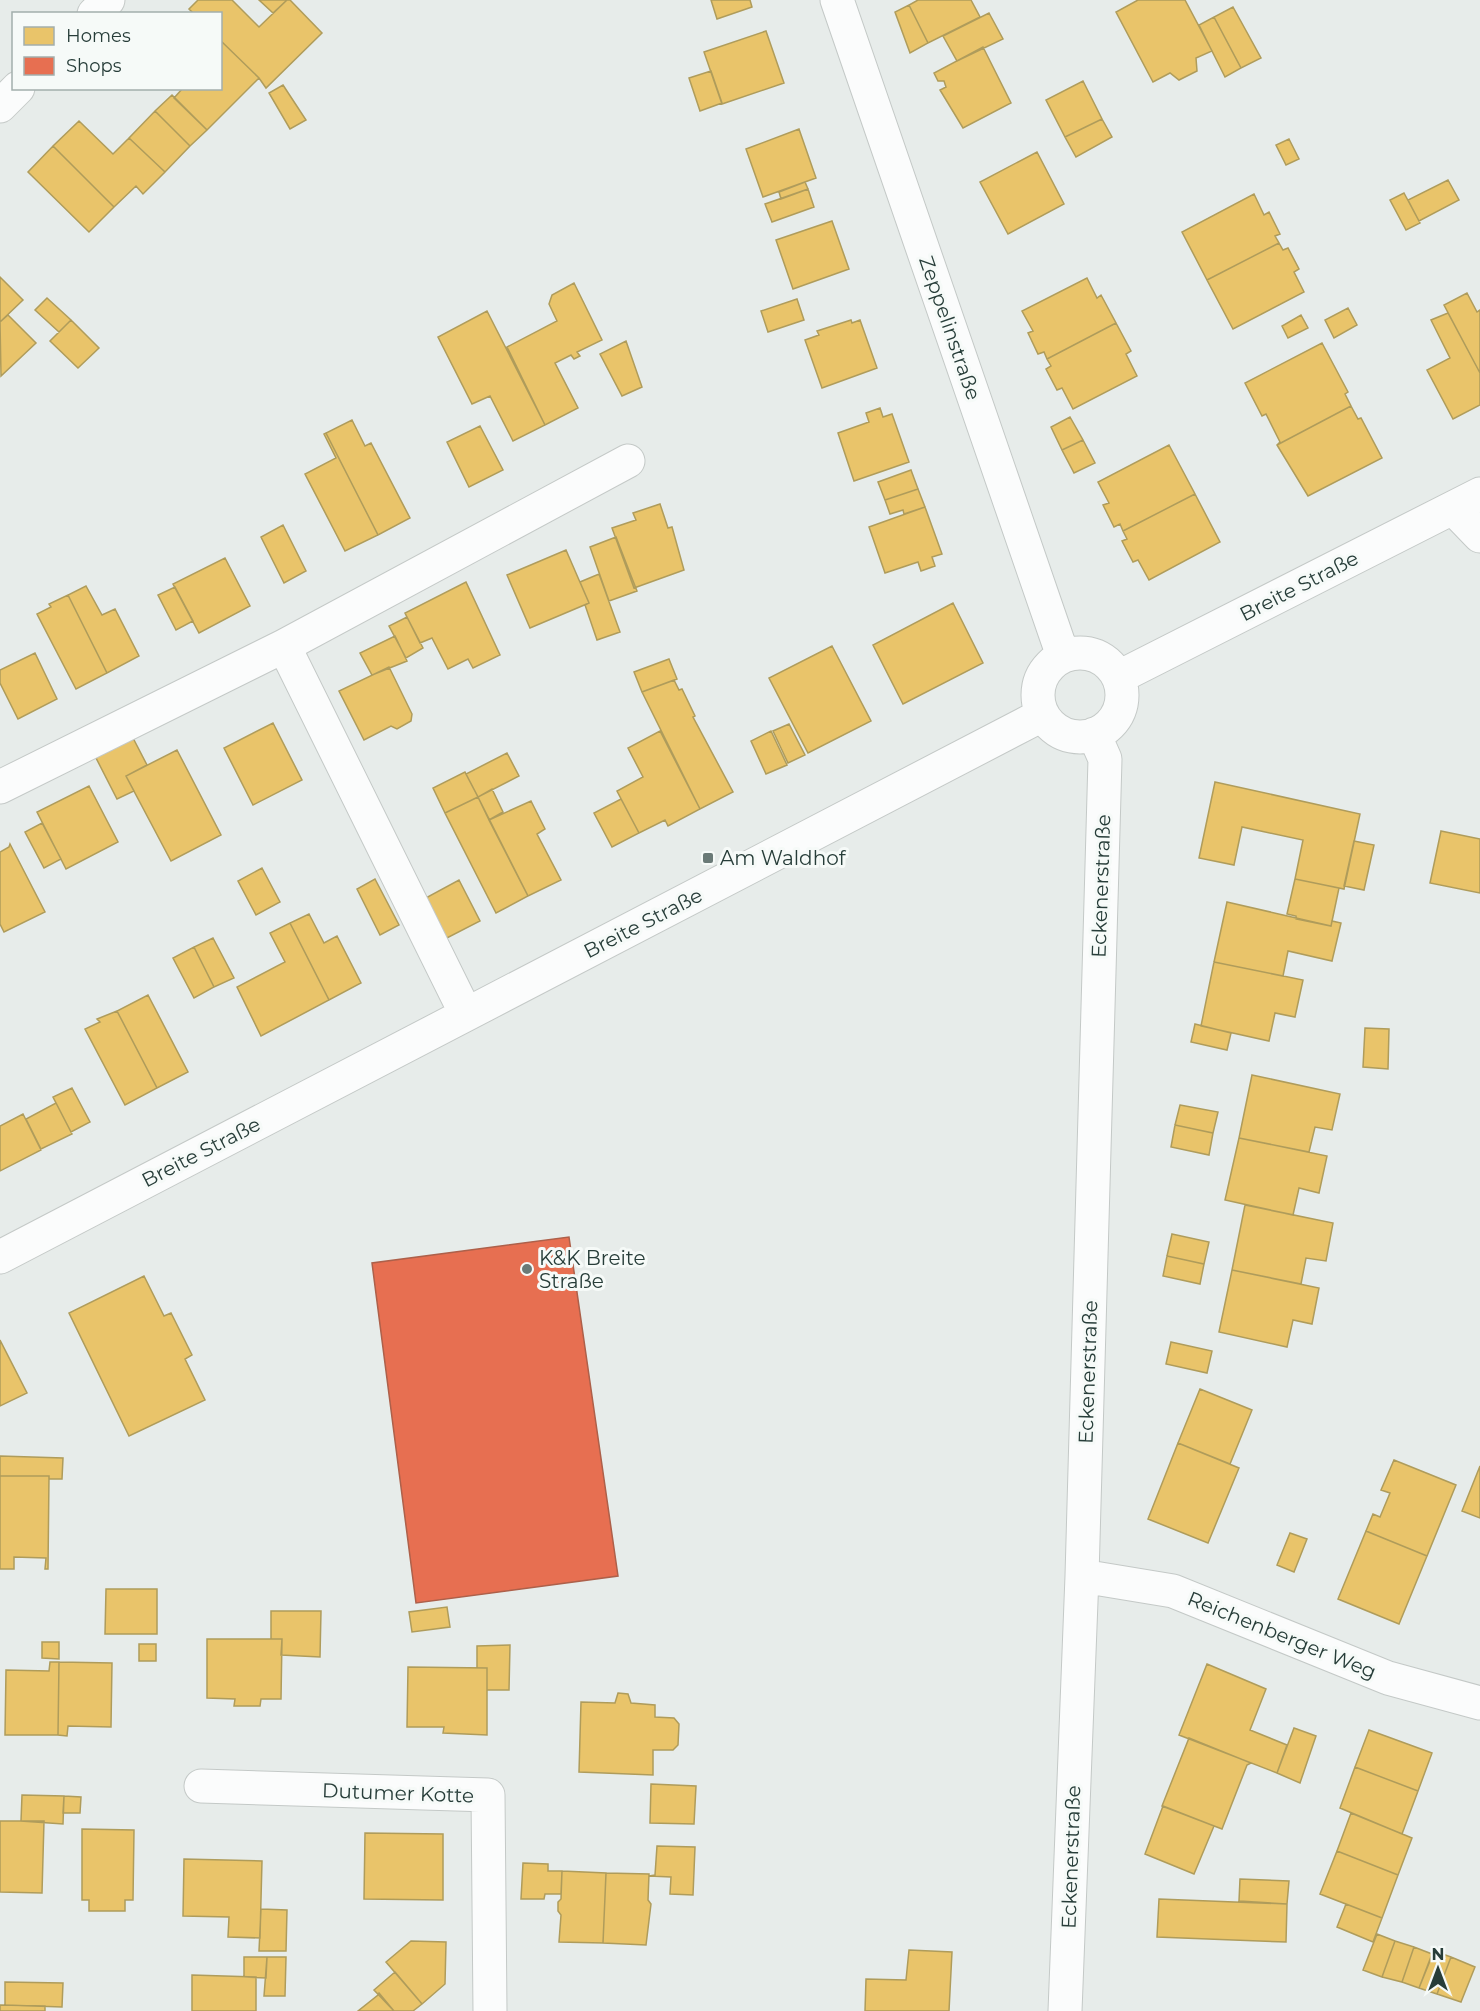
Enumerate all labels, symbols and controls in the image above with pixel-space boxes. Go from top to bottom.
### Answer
legend [12,12,222,90]
text: Homes [66,25,131,47]
text: Shops [66,55,122,77]
street label: Zeppelinstraße [914,253,986,403]
street label: Breite Straße [1236,546,1362,626]
street label: Eckenerstraße [1086,814,1116,958]
place label: Am Waldhof [720,846,847,870]
marker: Am Waldhof [701,851,715,865]
street label: Breite Straße [580,883,706,963]
street label: Breite Straße [138,1112,264,1192]
place label: K&K Breite Straße [539,1246,646,1293]
marker: K&K Breite Straße [520,1262,534,1276]
street label: Eckenerstraße [1073,1300,1103,1444]
street label: Reichenberger Weg [1184,1586,1380,1684]
street label: Dutumer Kotte [322,1778,474,1808]
street label: Eckenerstraße [1056,1785,1086,1929]
north arrow [1408,1939,1468,1999]
text: N [1432,1945,1444,1964]

